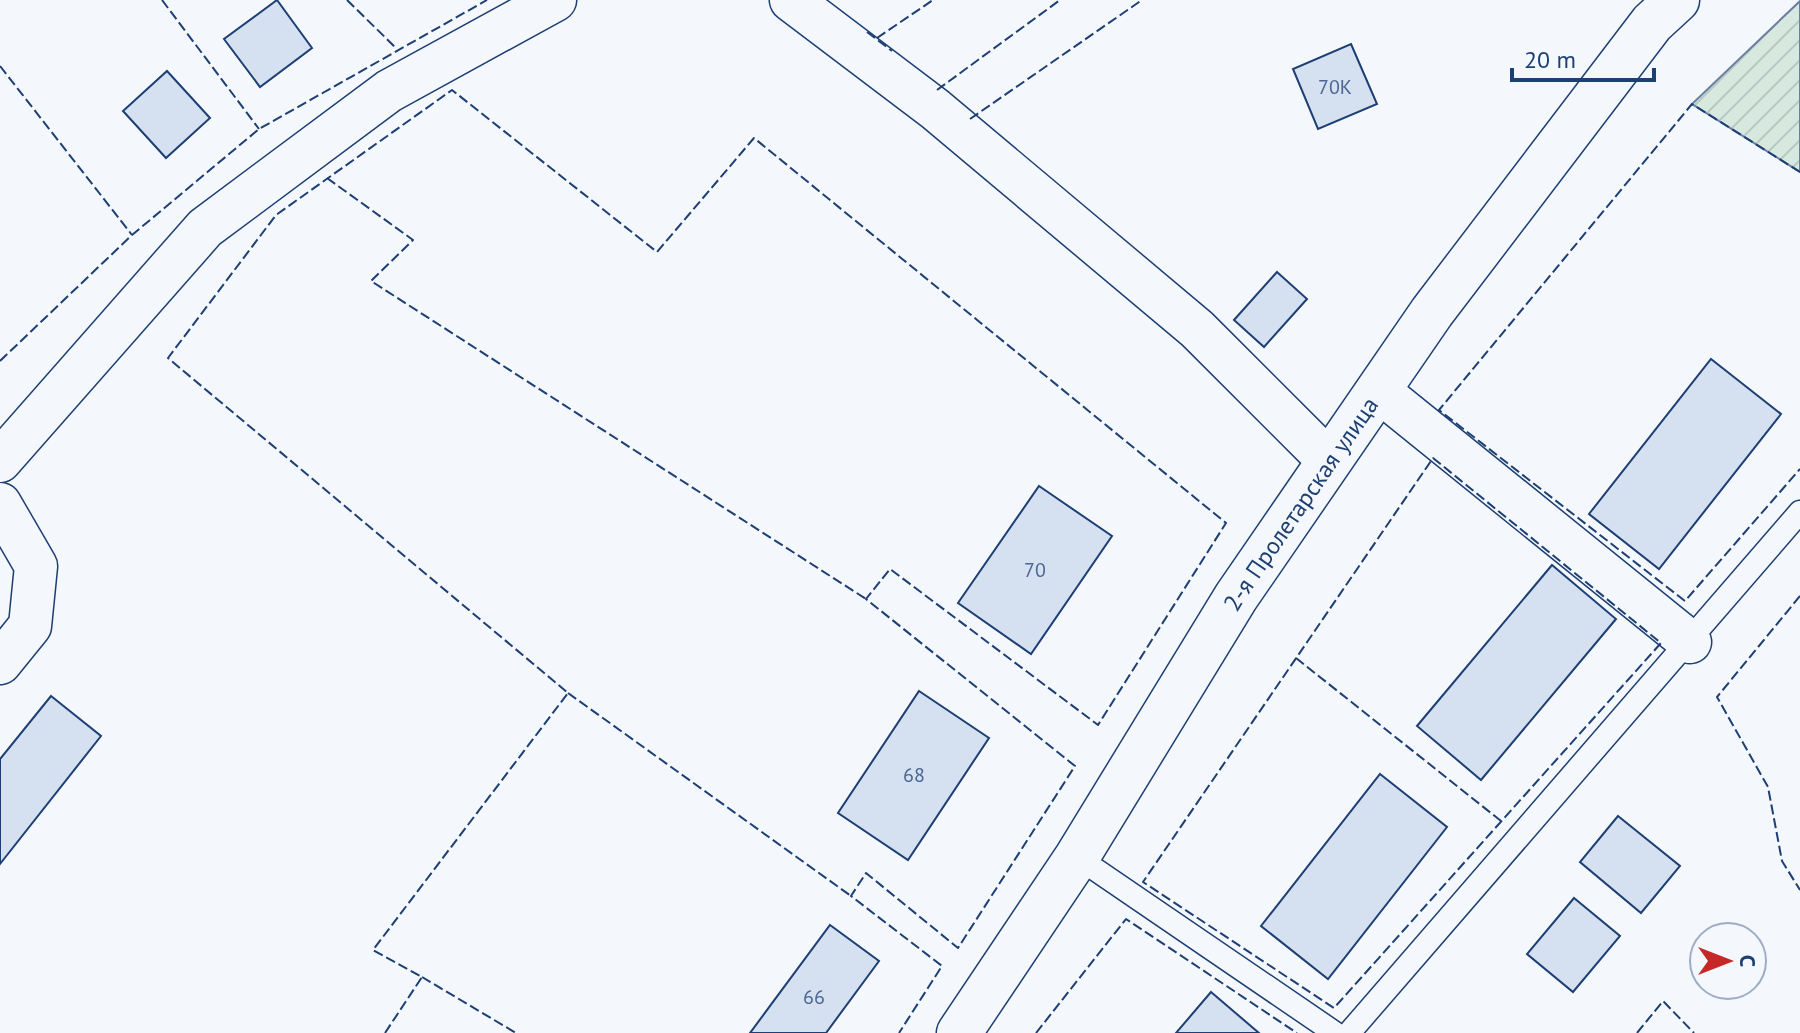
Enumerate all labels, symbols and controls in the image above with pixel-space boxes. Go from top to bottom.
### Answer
scale bar [1512,32,1654,82]
text: 20 m [1524,44,1576,75]
house number: 70К [1318,74,1352,100]
street label: 2-я Пролетарская улица [1216,391,1385,616]
house number: 70 [1024,557,1046,583]
house number: 68 [903,762,925,788]
north arrow [1688,921,1768,1001]
text: С [1734,955,1762,967]
house number: 66 [803,984,825,1010]

